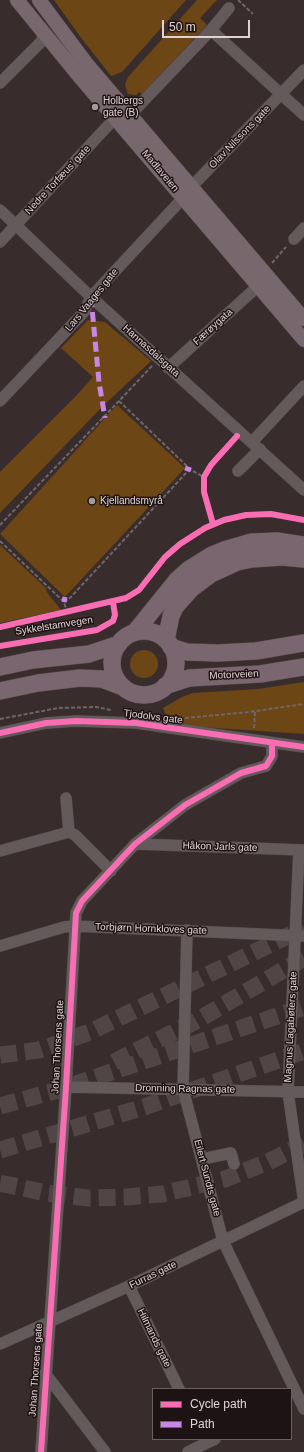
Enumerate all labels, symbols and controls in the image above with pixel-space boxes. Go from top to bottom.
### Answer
scale bar [164,12,252,38]
text: 50 m [169,20,196,34]
place label: Holbergs gate (B) [103,95,143,118]
marker: Holbergs gate (B) [90,102,100,112]
street label: Olav Nilssons gate [207,103,273,171]
street label: Nedre Torfæus' gate [23,143,93,217]
street label: Madlaveien [139,148,181,194]
street label: Lars Vaages gate [63,266,121,334]
street label: Færøygata [191,306,235,348]
street label: Hannasdalsgata [120,322,182,380]
place label: Kjellandsmyrå [100,495,163,507]
marker: Kjellandsmyrå [87,496,97,506]
street label: Sykkelstamvegen [14,614,94,638]
street label: Motorveien [209,668,259,682]
street label: Tjodolvs gate [123,707,183,727]
street label: Håkon Jarls gate [182,840,258,854]
street label: Torbjørn Hornkloves gate [95,921,207,937]
street label: Magnus Lagabøters gate [282,971,300,1083]
street label: Johan Thorsens gate [50,1000,66,1094]
street label: Dronning Ragnas gate [135,1082,235,1096]
street label: Eilert Sundts gate [191,1138,223,1218]
street label: Furras gate [127,1258,179,1292]
street label: Hilmands gate [135,1307,173,1369]
street label: Johan Thorsens gate [27,1323,45,1417]
legend [152,1388,292,1440]
text: Cycle path [190,1397,247,1411]
text: Path [190,1417,215,1431]

